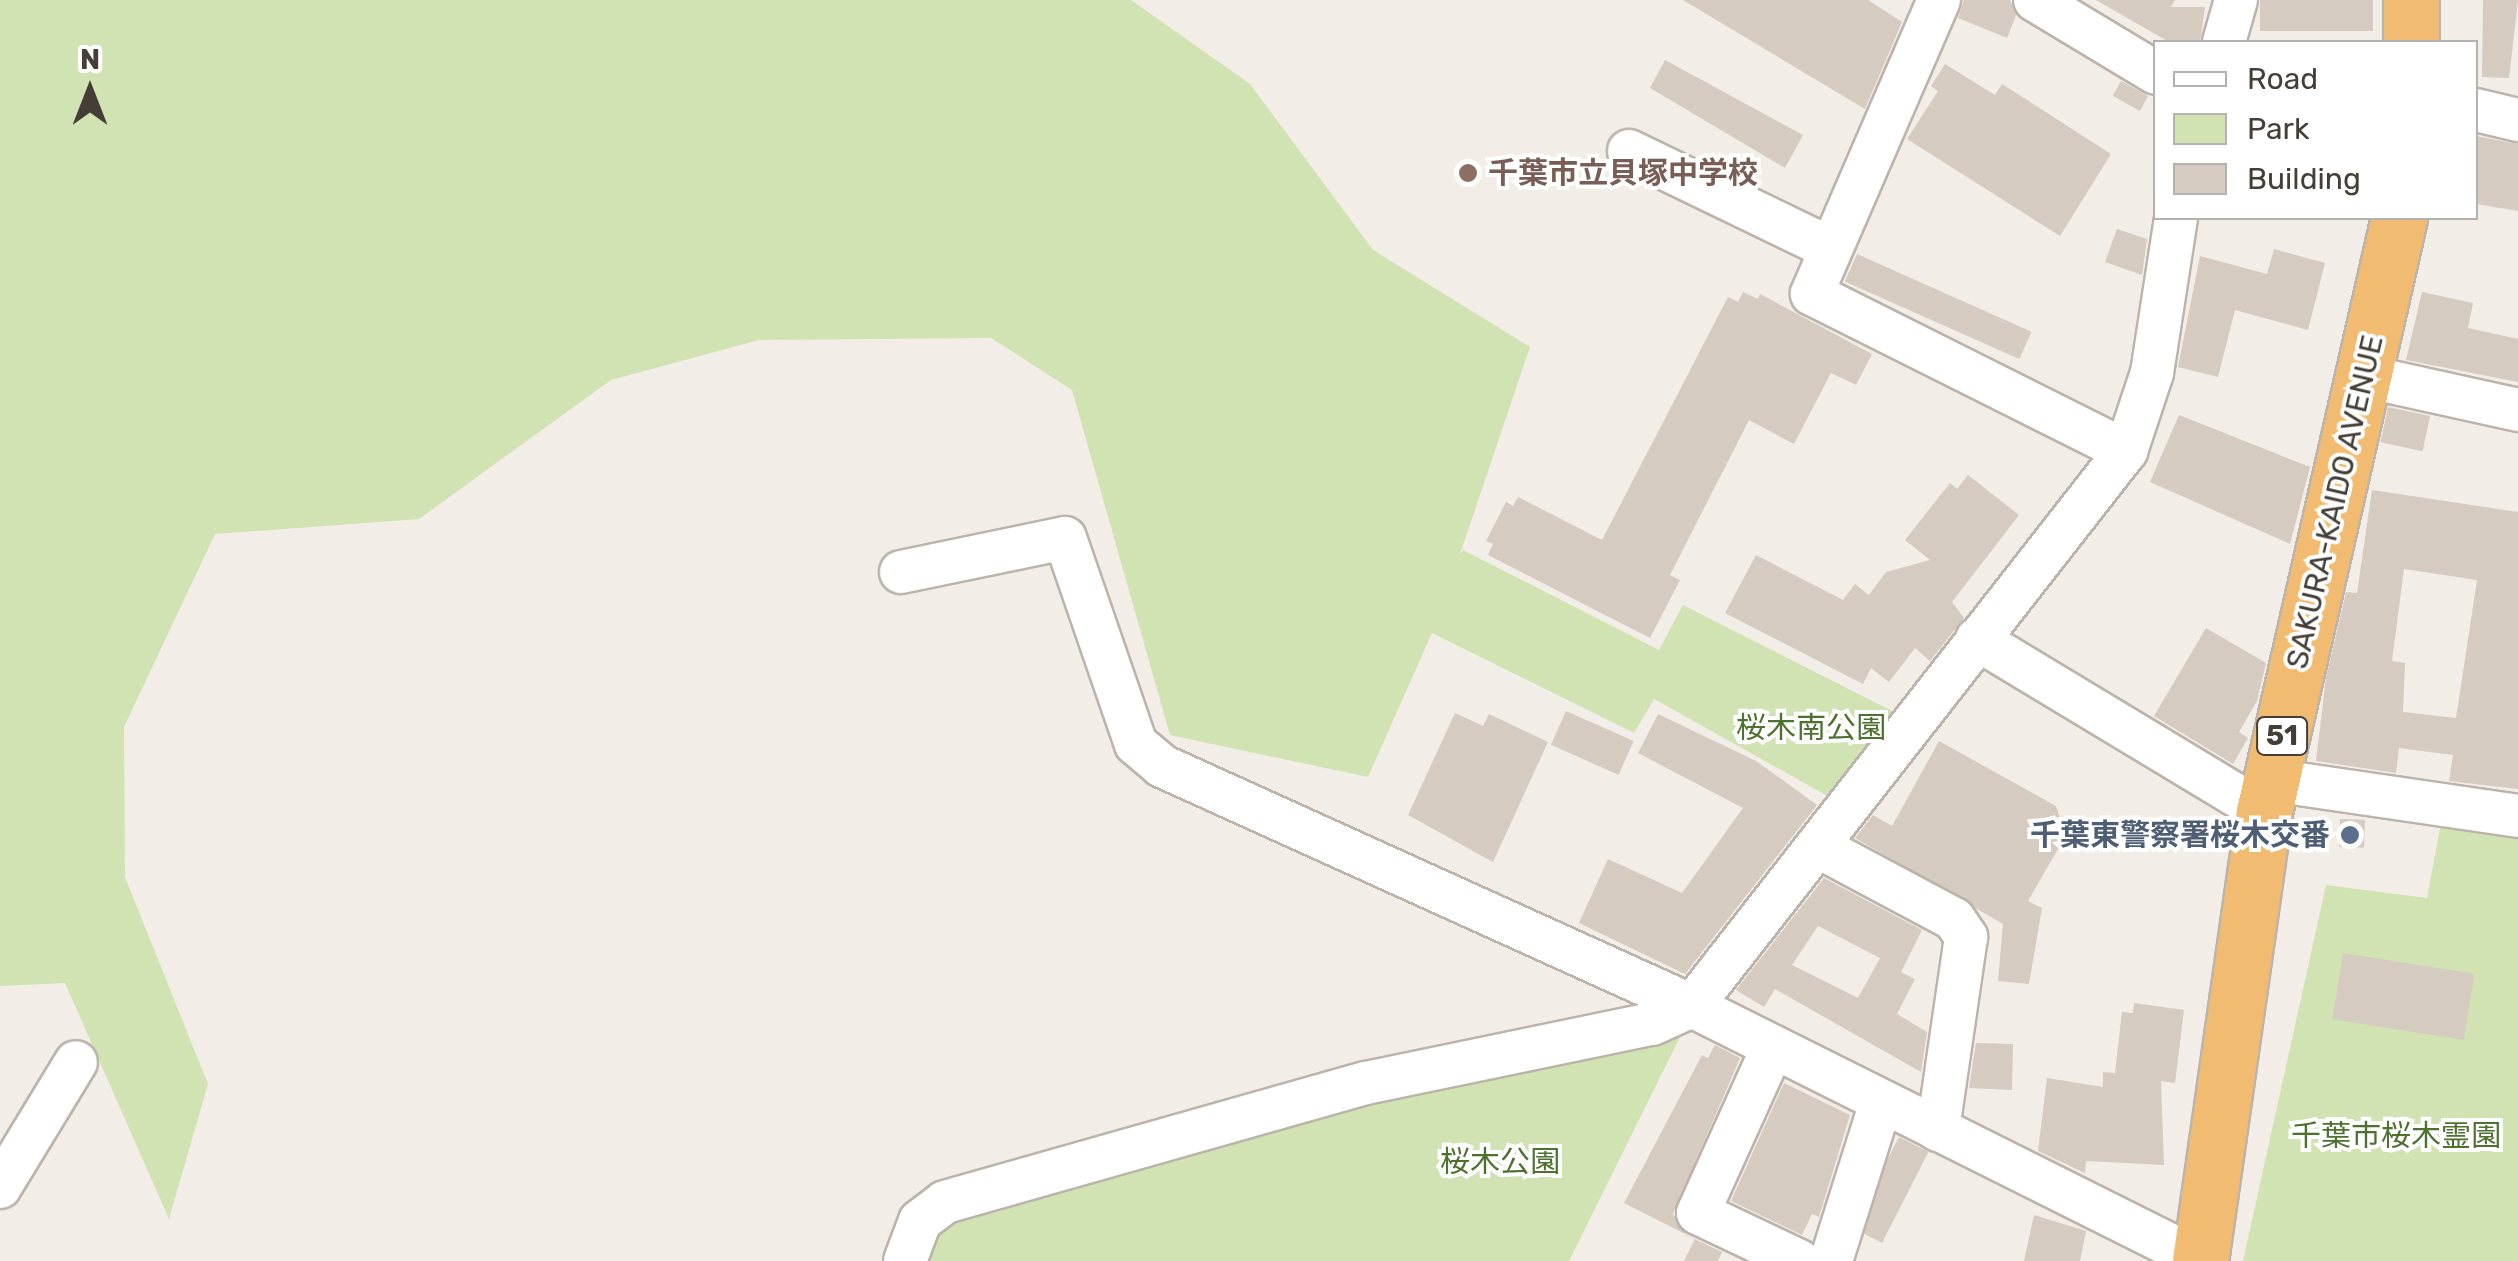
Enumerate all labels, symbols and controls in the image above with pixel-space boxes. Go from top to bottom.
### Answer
north arrow [40,40,140,140]
legend [2153,40,2478,220]
text: N [80,43,100,76]
text: Road [2247,61,2318,97]
text: Park [2247,111,2309,147]
place label: 千葉市立貝塚中学校 [1488,155,1758,191]
text: Building [2247,161,2361,197]
marker: 千葉市立貝塚中学校 [1457,162,1479,184]
street label: SAKURA-KAIDO AVENUE [2279,331,2391,673]
park label: 桜木南公園 [1736,710,1886,746]
road number: 51 [2254,713,2310,759]
place label: 千葉東警察署桜木交番 [2030,817,2330,853]
marker: 千葉東警察署桜木交番 [2339,824,2361,846]
park label: 千葉市桜木霊園 [2291,1118,2501,1154]
park label: 桜木公園 [1440,1144,1560,1180]

